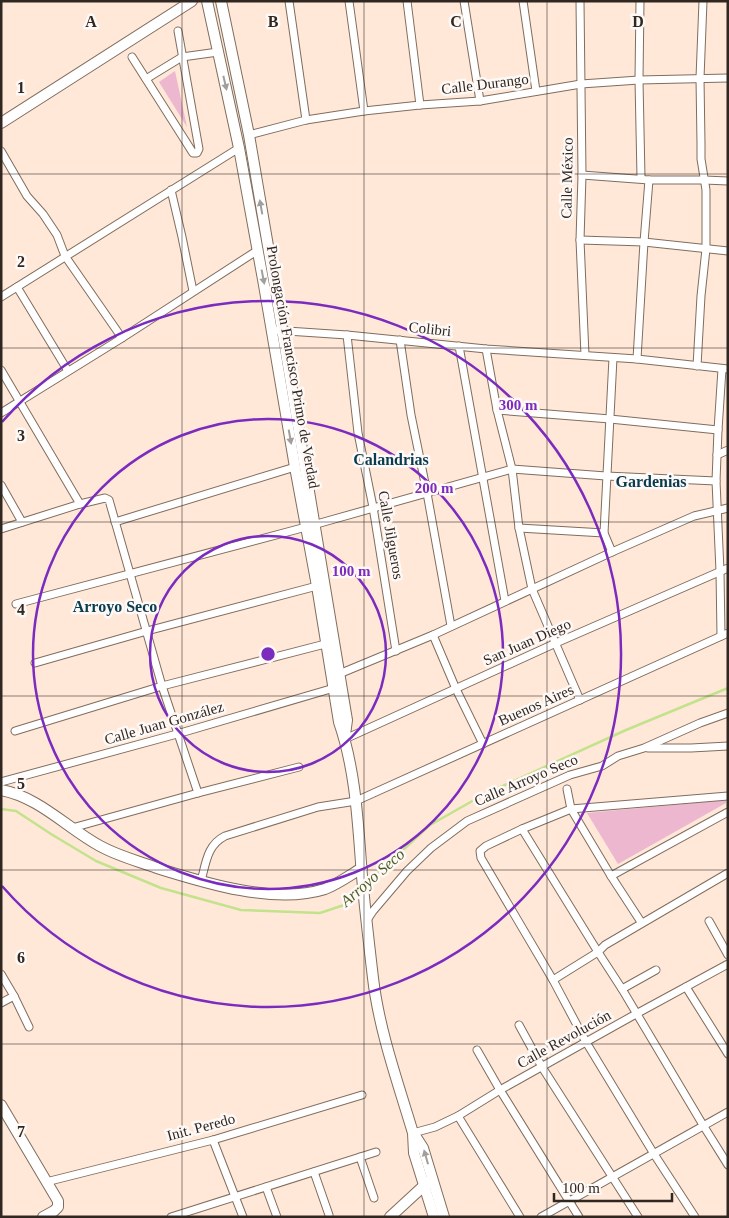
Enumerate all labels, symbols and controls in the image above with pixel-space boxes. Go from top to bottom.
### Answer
text: A [85,13,97,30]
text: B [268,13,279,30]
text: C [450,13,462,30]
text: D [632,13,644,30]
street label: Calle Durango [440,71,530,97]
one-way arrow [221,76,229,91]
text: 1 [17,79,25,96]
street label: Calle México [558,137,576,219]
one-way arrow [257,199,265,215]
street label: Prolongación Francisco Primo de Verdad [264,244,322,490]
text: 2 [17,253,25,270]
one-way arrow [259,269,267,285]
street label: Colibri [408,319,452,339]
text: 300 m [499,397,538,413]
text: 3 [17,427,25,444]
one-way arrow [286,429,294,445]
district label: Calandrias [353,451,429,468]
district label: Gardenias [615,473,687,490]
text: 200 m [415,480,454,496]
street label: Calle Jilgueros [375,490,407,581]
text: 100 m [332,563,371,579]
district label: Arroyo Seco [73,598,157,616]
text: 4 [17,601,25,618]
street label: San Juan Diego [481,616,573,668]
centre of rings [259,645,277,663]
street label: Buenos Aires [496,681,576,729]
street label: Calle Juan González [103,698,226,748]
street label: Calle Arroyo Seco [472,751,580,809]
text: 5 [17,775,25,792]
water label: Arroyo Seco [336,845,408,911]
text: 6 [17,949,25,966]
street label: Calle Revolución [514,1006,614,1071]
street label: Init. Peredo [165,1110,237,1144]
text: 7 [17,1123,25,1140]
one-way arrow [421,1149,429,1164]
scale bar [554,1170,672,1202]
text: 100 m [562,1180,600,1196]

